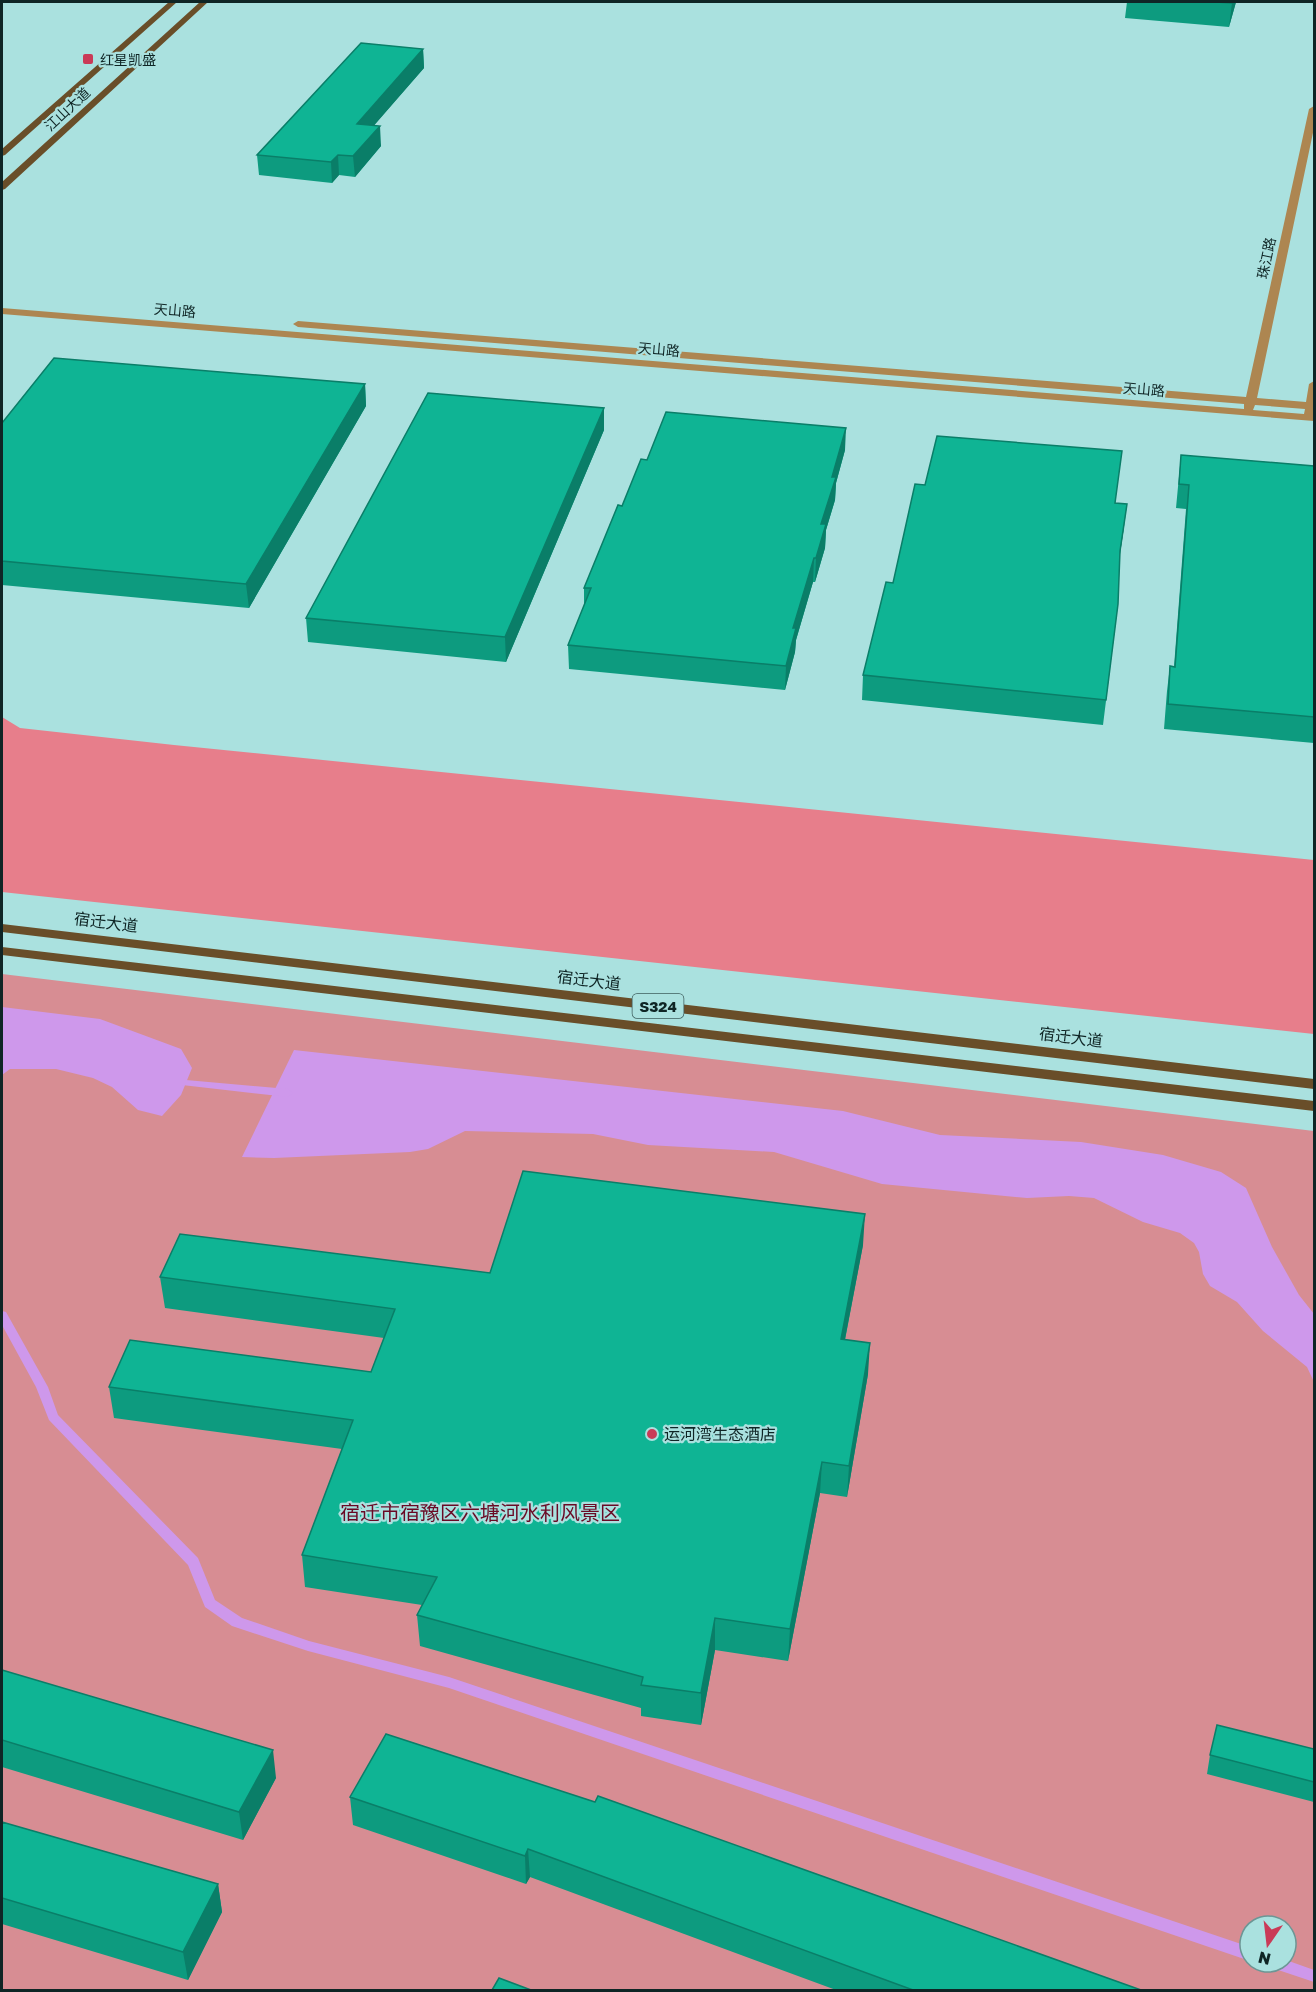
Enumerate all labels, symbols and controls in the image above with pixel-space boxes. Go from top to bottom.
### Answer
place label: 红星凯盛 [100,51,156,68]
marker: 红星凯盛 [81,52,95,66]
street label: 江山大道 [41,84,93,134]
street label: 珠江路 [1253,236,1279,280]
street label: 天山路 [153,300,197,320]
street label: 天山路 [637,339,681,359]
street label: 天山路 [1122,379,1166,399]
street label: 宿迁大道 [73,908,139,936]
street label: 宿迁大道 [556,966,622,994]
road number: S324 [632,994,684,1018]
street label: 宿迁大道 [1038,1023,1104,1051]
place label: 运河湾生态酒店 [664,1424,776,1444]
marker: 运河湾生态酒店 [645,1427,659,1441]
park label: 宿迁市宿豫区六塘河水利风景区 [340,1500,620,1524]
north arrow [1238,1914,1298,1974]
text: N [1256,1947,1273,1970]

